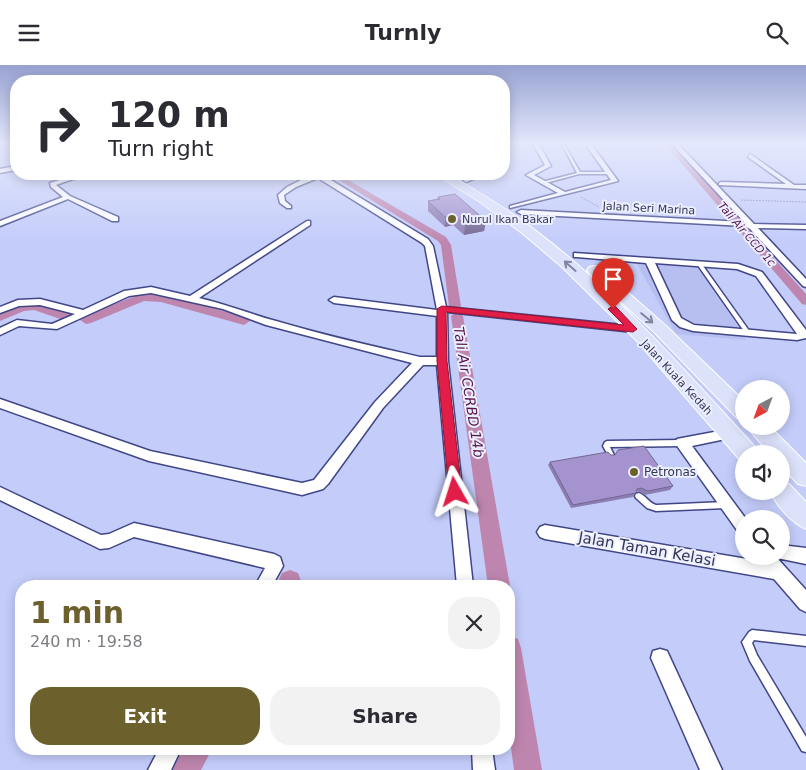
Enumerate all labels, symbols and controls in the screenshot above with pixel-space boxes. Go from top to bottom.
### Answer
icon: menu [15,19,43,47]
icon: search [763,19,791,47]
text: Turnly [365,20,441,45]
icon: right [25,95,90,160]
text: 120 m [108,95,230,135]
text: Turn right [108,136,213,161]
street label: Jalan Seri Marina [601,200,696,217]
water label: Tali Air CCD 1c [715,200,778,269]
marker: Nurul Ikan Bakar [446,213,458,225]
place label: Nurul Ikan Bakar [462,213,554,226]
pin [592,258,634,309]
one-way arrow [564,261,577,272]
icon: arrive [599,265,627,293]
one-way arrow [640,312,653,323]
water label: Tali Air CCRBD 14b [451,325,487,459]
street label: Jalan Kuala Kedah [638,336,715,418]
north arrow [735,380,790,435]
map controls [735,380,790,565]
button: sound [735,445,790,500]
position arrow [428,465,480,517]
place label: Petronas [644,465,696,479]
marker: Petronas [628,466,640,478]
button: search [735,510,790,565]
street label: Jalan Taman Kelasi [576,528,717,570]
text: 1 min [30,595,124,630]
button: close [448,597,500,649]
text: 240 m · 19:58 [30,632,143,651]
button: Exit [30,687,260,745]
button: Share [270,687,500,745]

